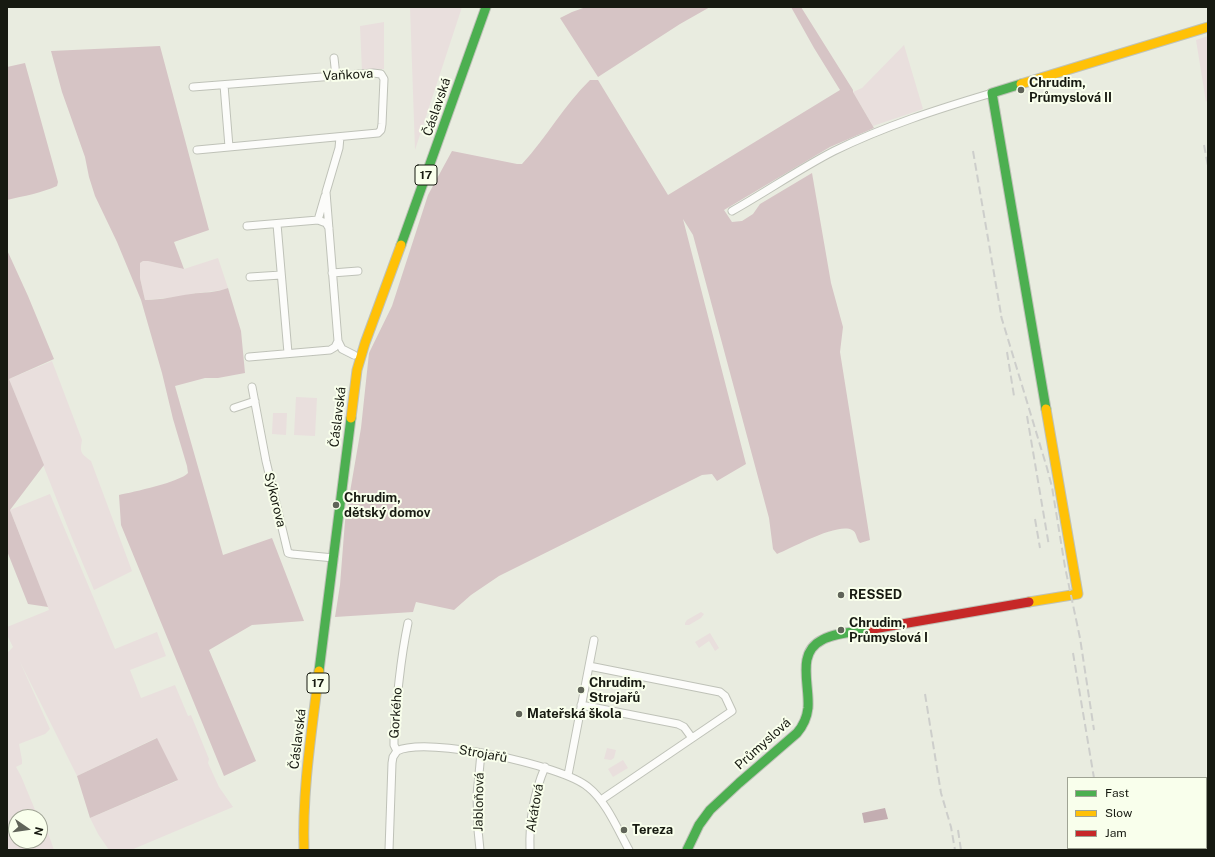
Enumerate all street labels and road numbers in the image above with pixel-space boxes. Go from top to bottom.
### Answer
street label: Vaňkova [322,66,374,84]
street label: Čáslavská [420,76,454,138]
road number: 17 [415,165,437,185]
street label: Čáslavská [327,386,349,448]
street label: Sýkorova [261,471,289,529]
road number: 17 [307,673,329,693]
street label: Gorkého [386,687,406,739]
street label: Čáslavská [287,708,309,770]
street label: Průmyslová [732,715,794,773]
street label: Strojařů [457,742,509,766]
street label: Jabloňová [471,772,487,832]
street label: Akátová [523,783,547,833]

